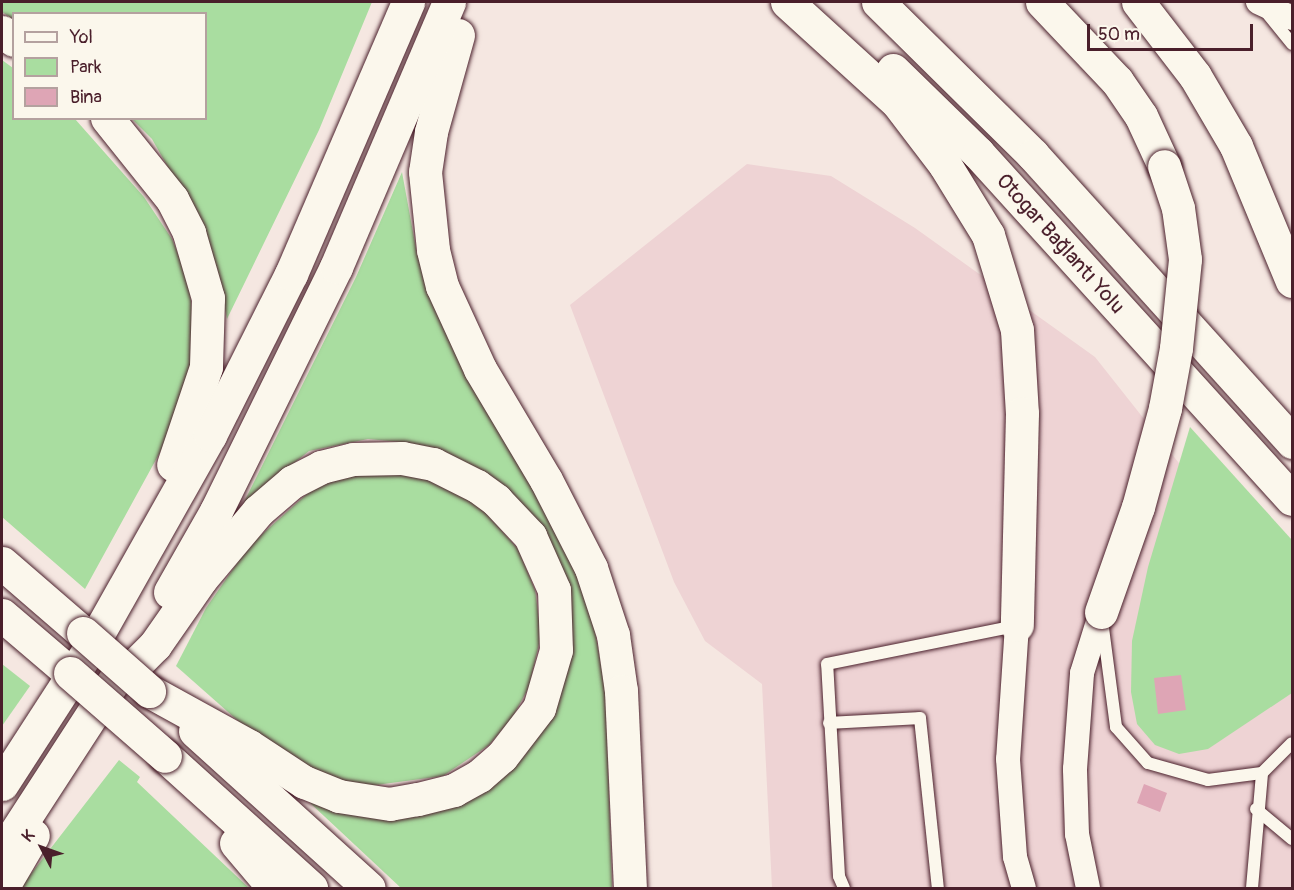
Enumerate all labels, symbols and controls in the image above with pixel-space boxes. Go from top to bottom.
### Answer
legend [12,12,207,120]
scale bar [1090,12,1256,50]
text: 50 m [1098,23,1140,46]
text: Yol [70,26,93,49]
text: Park [70,56,102,79]
text: Bina [70,86,102,109]
street label: Otogar Bağlantı Yolu [991,169,1129,319]
north arrow [12,818,72,878]
text: K [18,826,39,846]

